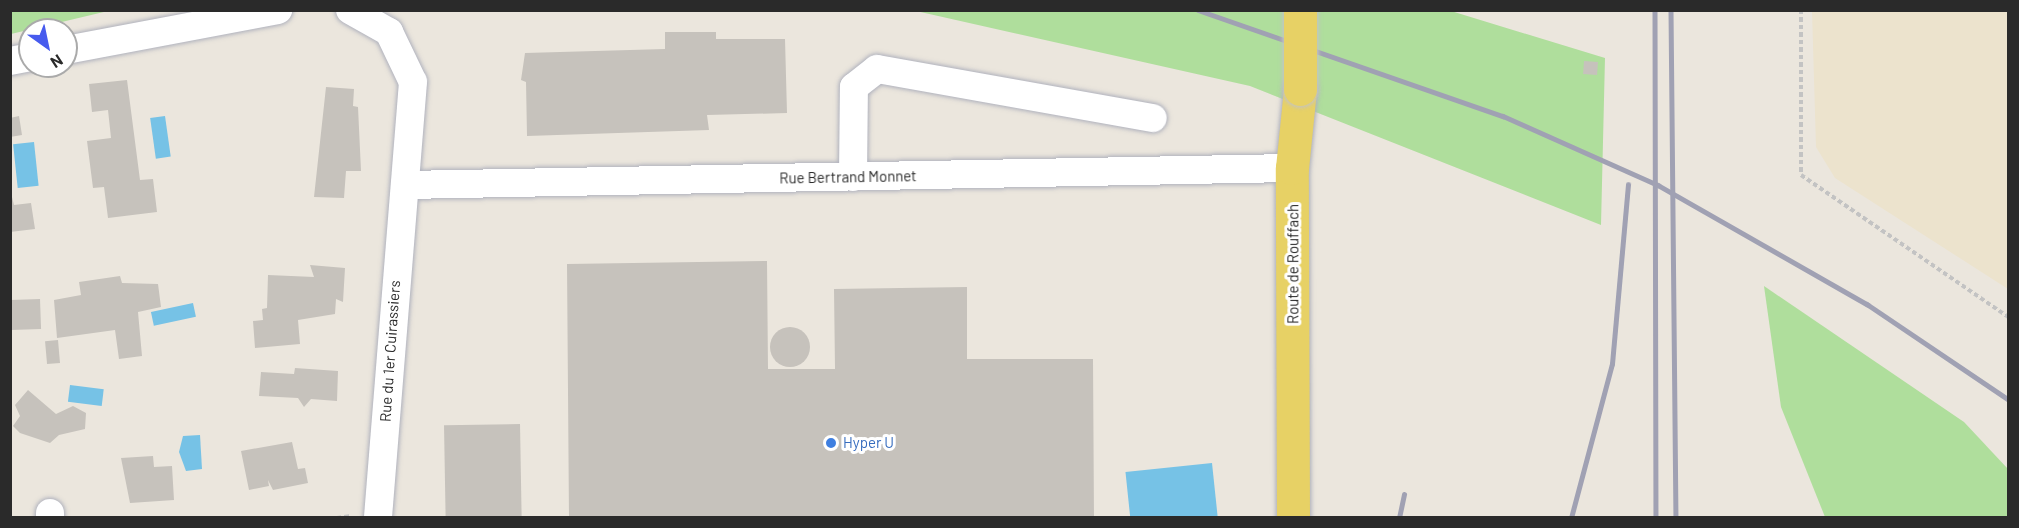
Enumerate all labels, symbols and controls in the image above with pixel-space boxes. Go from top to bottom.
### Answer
north arrow [18,18,78,78]
text: N [47,51,67,73]
street label: Rue Bertrand Monnet [779,167,917,187]
street label: Route de Rouffach [1284,204,1302,324]
street label: Rue du 1er Cuirassiers [376,280,404,422]
place label: Hyper U [843,434,894,452]
marker: Hyper U [824,436,838,450]

